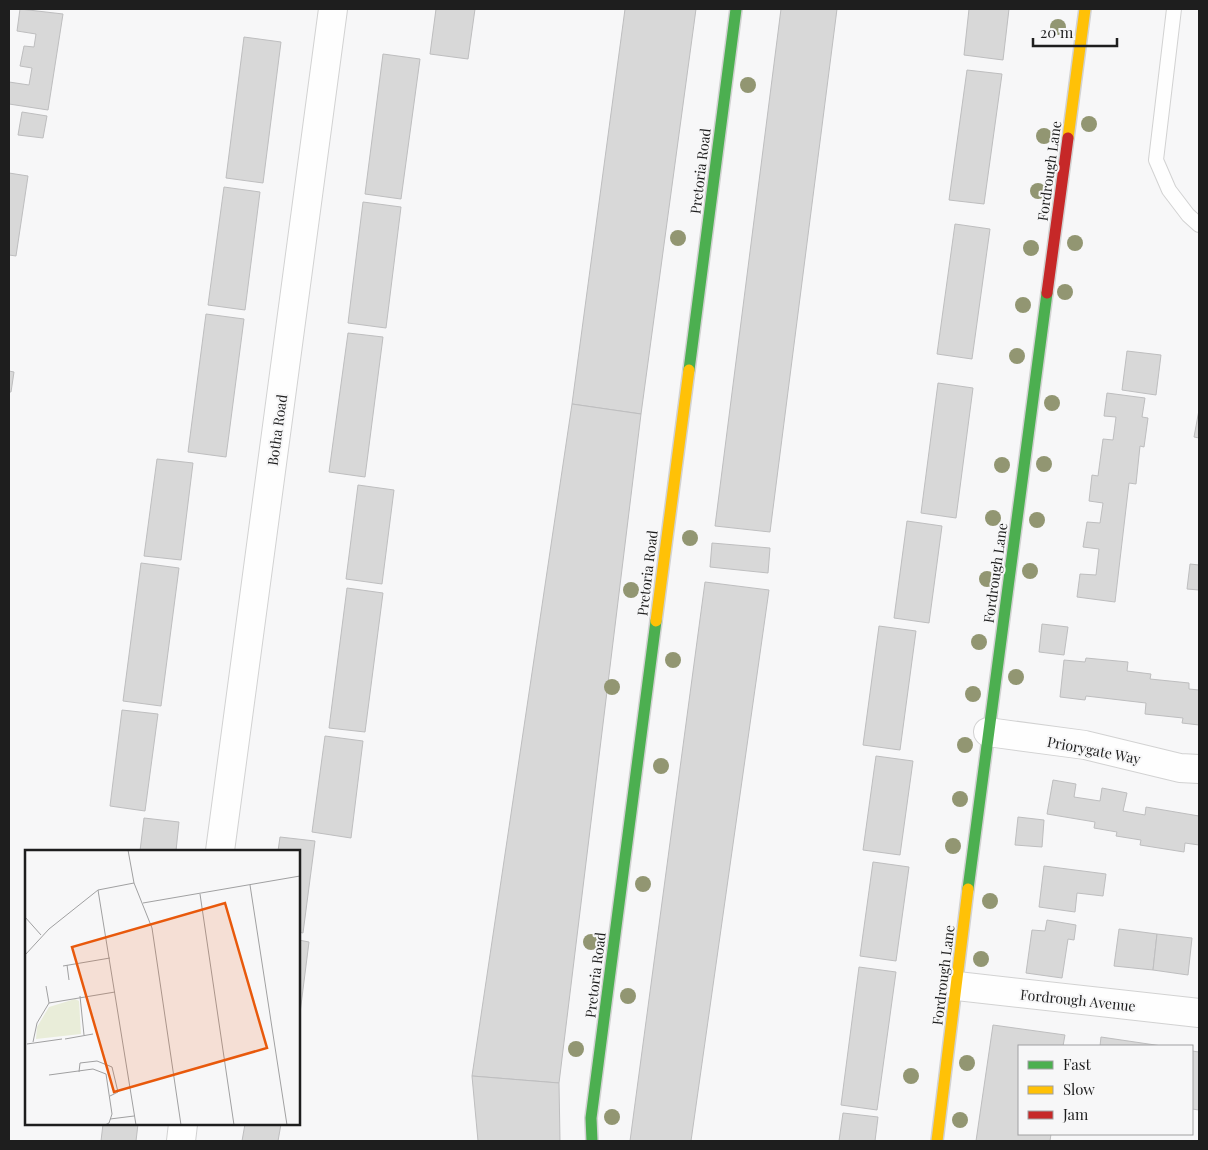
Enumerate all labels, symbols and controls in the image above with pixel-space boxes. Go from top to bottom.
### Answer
scale bar [1033,15,1117,47]
text: 20 m [1040,22,1074,42]
street label: Fordrough Lane [1033,120,1065,222]
street label: Pretoria Road [685,127,715,215]
street label: Botha Road [263,393,291,467]
street label: Fordrough Lane [979,522,1011,624]
street label: Pretoria Road [632,529,662,617]
street label: Priorygate Way [1046,732,1142,768]
inset map [25,850,300,1125]
street label: Fordrough Lane [927,924,959,1026]
street label: Pretoria Road [580,931,610,1019]
street label: Fordrough Avenue [1019,984,1137,1016]
legend [1018,1045,1193,1135]
text: Fast [1063,1054,1092,1074]
text: Slow [1063,1079,1095,1099]
text: Jam [1062,1104,1089,1124]

